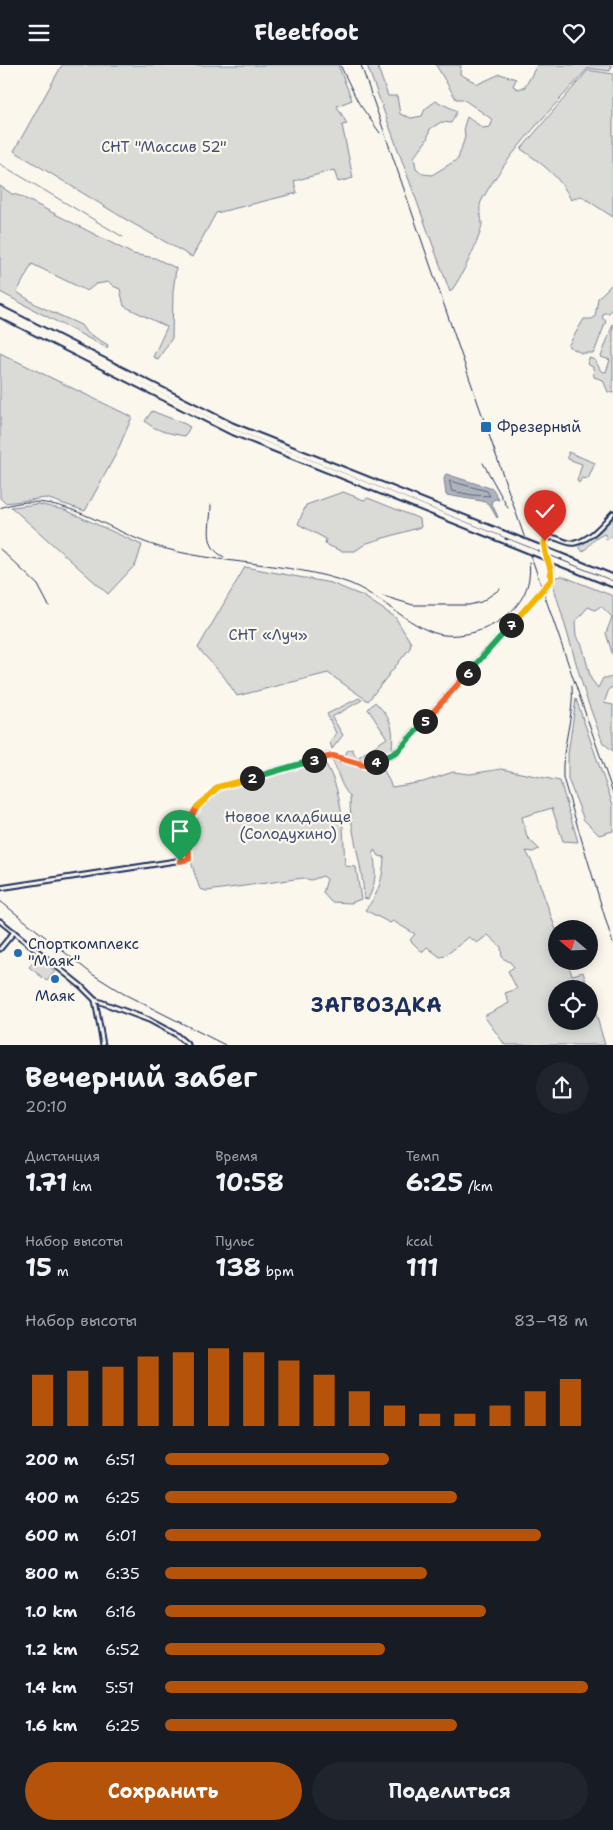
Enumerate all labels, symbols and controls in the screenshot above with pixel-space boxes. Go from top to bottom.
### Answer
text: Fleetfoot [254,18,359,47]
icon: menu [25,19,53,47]
icon: heart [560,19,588,47]
park label: СНТ "Массив 52" [101,137,227,157]
place label: Фрезерный [497,417,581,437]
marker: Фрезерный [479,420,493,434]
pin [524,490,566,541]
icon: check [531,497,559,525]
pin: 7 [498,613,524,637]
text: 7 [507,616,516,634]
park label: СНТ «Луч» [229,625,307,645]
pin: 6 [456,661,480,685]
text: 6 [464,664,473,682]
pin: 5 [412,709,438,733]
text: 5 [421,712,430,730]
pin: 3 [302,747,326,773]
pin: 4 [364,749,388,775]
text: 3 [310,751,319,769]
text: 4 [372,753,381,771]
pin: 2 [240,765,264,791]
text: 2 [248,769,257,787]
park label: Новое кладбище (Солодухино) [225,807,351,844]
pin [159,810,201,861]
icon: arrive [166,817,194,845]
north arrow [548,920,598,970]
map controls [548,920,598,1030]
place label: Спорткомплекс "Маяк" [28,934,139,971]
marker: Спорткомплекс "Маяк" [12,947,24,959]
marker: Маяк [49,973,61,985]
button: locate [548,980,598,1030]
place label: Маяк [35,986,75,1006]
district label: ЗАГВОЗДКА [311,992,443,1018]
text: Вечерний забег [25,1058,257,1096]
button: share [536,1062,588,1114]
text: 20:10 [25,1096,67,1117]
text: Дистанция [25,1147,100,1165]
text: Время [215,1147,258,1165]
text: Темп [406,1147,440,1165]
text: 1.71 [25,1165,68,1199]
text: 10:58 [215,1165,284,1199]
text: 6:25 [406,1165,463,1199]
text: km [68,1177,92,1195]
text: /km [463,1177,493,1195]
text: Набор высоты [25,1232,123,1250]
text: Пульс [215,1232,255,1250]
text: kcal [406,1232,433,1250]
text: 15 [25,1250,52,1284]
text: 138 [215,1250,261,1284]
text: 111 [406,1250,439,1284]
text: m [52,1262,69,1280]
text: bpm [261,1262,294,1280]
text: Набор высоты [25,1310,137,1331]
text: 83–98 m [514,1310,588,1331]
text: 200 m [25,1449,78,1470]
text: 6:51 [105,1449,135,1470]
text: 400 m [25,1487,79,1508]
text: 6:25 [105,1487,140,1508]
text: 600 m [25,1525,79,1546]
text: 6:01 [105,1525,137,1546]
text: 800 m [25,1563,79,1584]
text: 6:35 [105,1563,140,1584]
text: 1.0 km [25,1601,77,1622]
text: 6:16 [105,1601,136,1622]
text: 1.2 km [25,1639,78,1660]
text: 6:52 [105,1639,140,1660]
text: 1.4 km [25,1677,77,1698]
text: 5:51 [105,1677,134,1698]
text: 1.6 km [25,1715,77,1736]
text: 6:25 [105,1715,140,1736]
button: Сохранить [25,1762,302,1820]
button: Поделиться [312,1762,588,1820]

